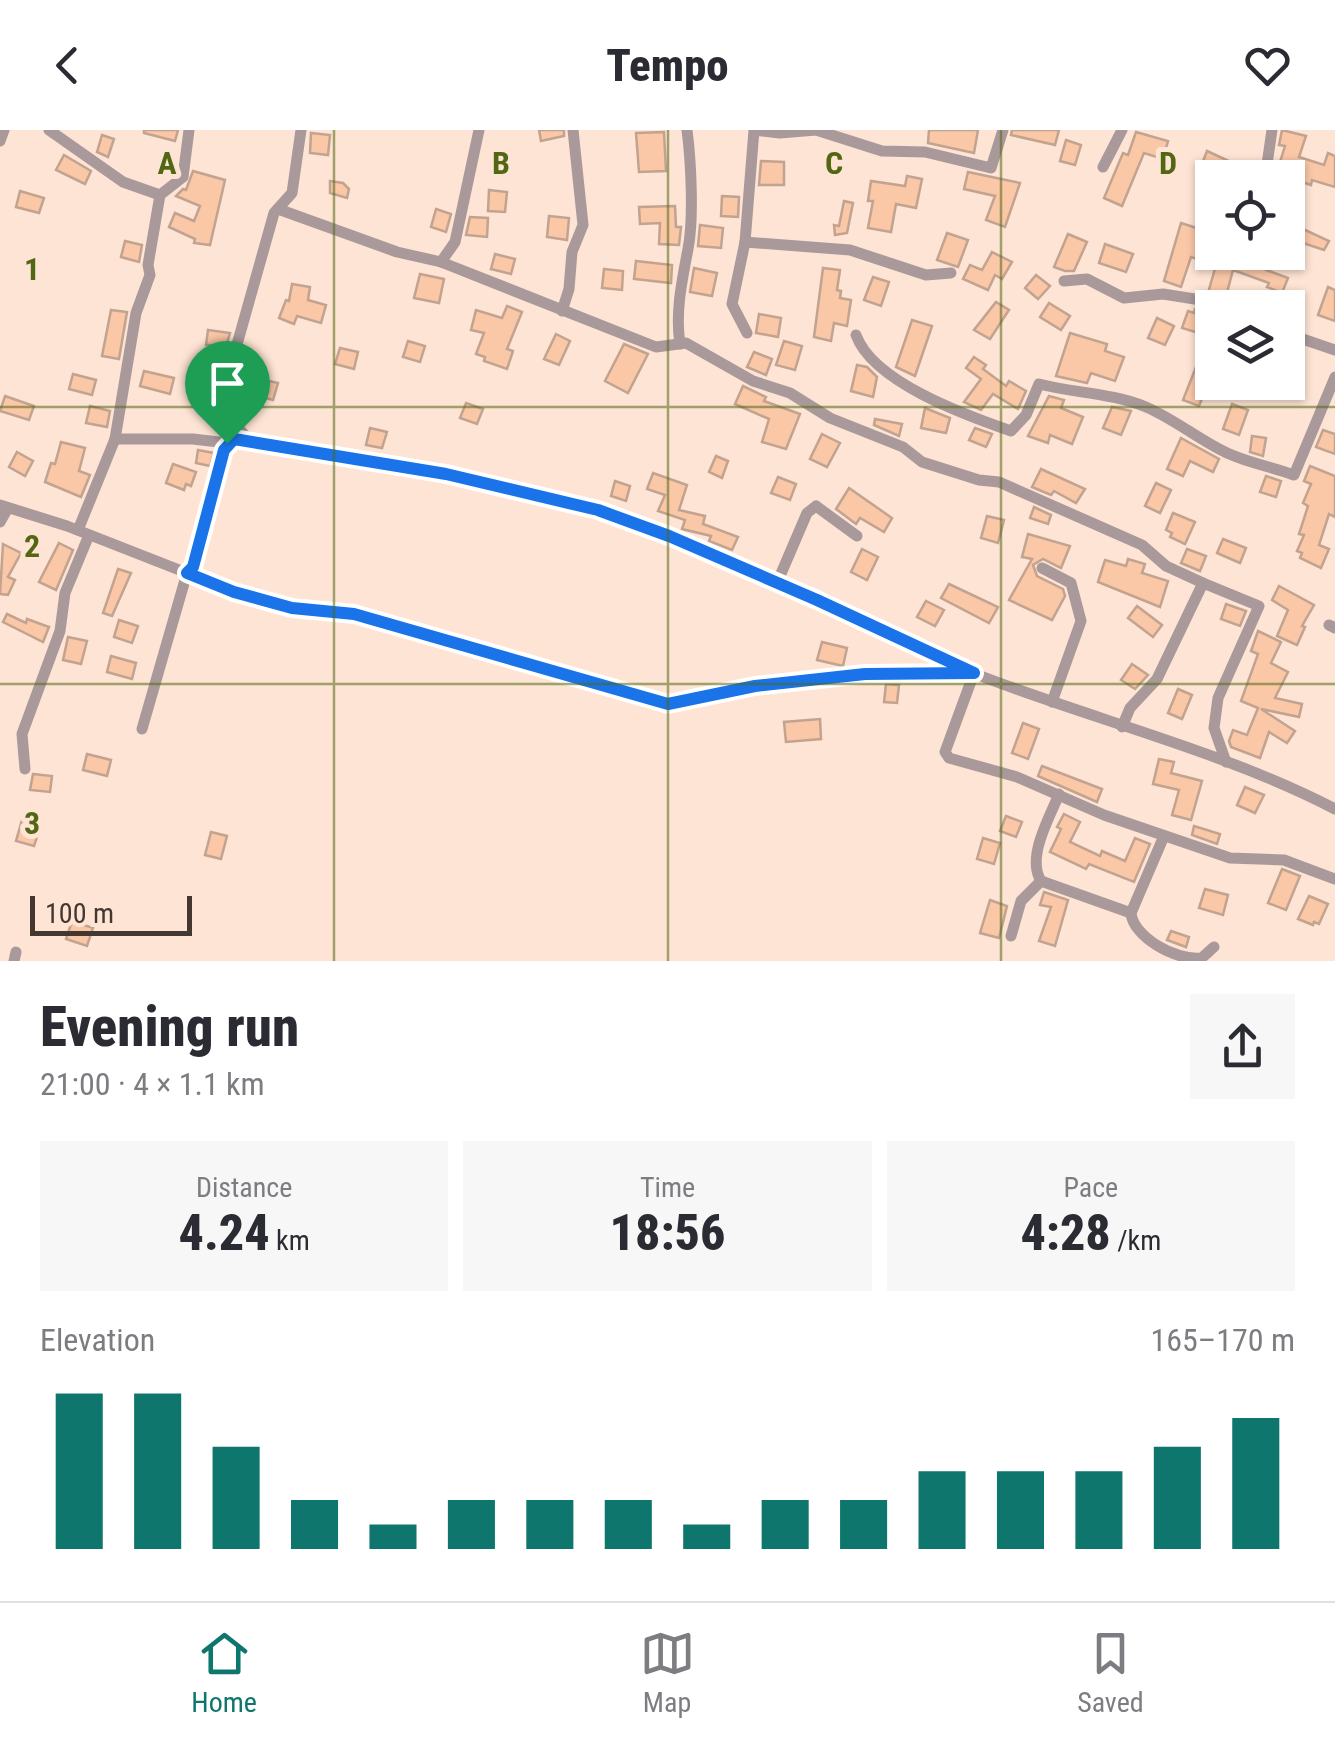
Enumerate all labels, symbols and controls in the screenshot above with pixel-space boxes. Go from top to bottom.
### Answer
icon: back [40,38,95,93]
icon: heart [1240,38,1295,93]
text: Tempo [606,39,729,92]
text: A [157,144,177,182]
text: B [492,144,510,182]
text: C [825,144,843,182]
text: D [1159,144,1177,182]
map controls [1195,160,1305,400]
button: locate [1195,160,1305,270]
text: 1 [24,250,40,288]
button: layers [1195,290,1305,400]
pin [185,341,270,444]
icon: arrive [200,356,255,411]
text: 2 [24,527,40,565]
text: 3 [24,804,40,842]
scale bar [30,891,192,936]
text: 100 m [45,897,114,930]
button: share [1190,994,1295,1099]
text: Evening run [40,995,299,1059]
text: 21:00 · 4 × 1.1 km [40,1065,265,1103]
text: Distance [196,1171,292,1204]
text: Time [640,1171,695,1204]
text: Pace [1063,1171,1118,1204]
text: 4.24 [179,1204,270,1262]
text: 18:56 [610,1204,725,1262]
text: 4:28 [1020,1204,1111,1262]
text: km [270,1224,310,1257]
text: /km [1111,1224,1161,1257]
text: Elevation [40,1321,155,1359]
text: 165–170 m [1150,1321,1295,1359]
tab: Home [191,1626,257,1719]
tab: Map [640,1626,695,1719]
tab: Saved [1077,1626,1144,1719]

